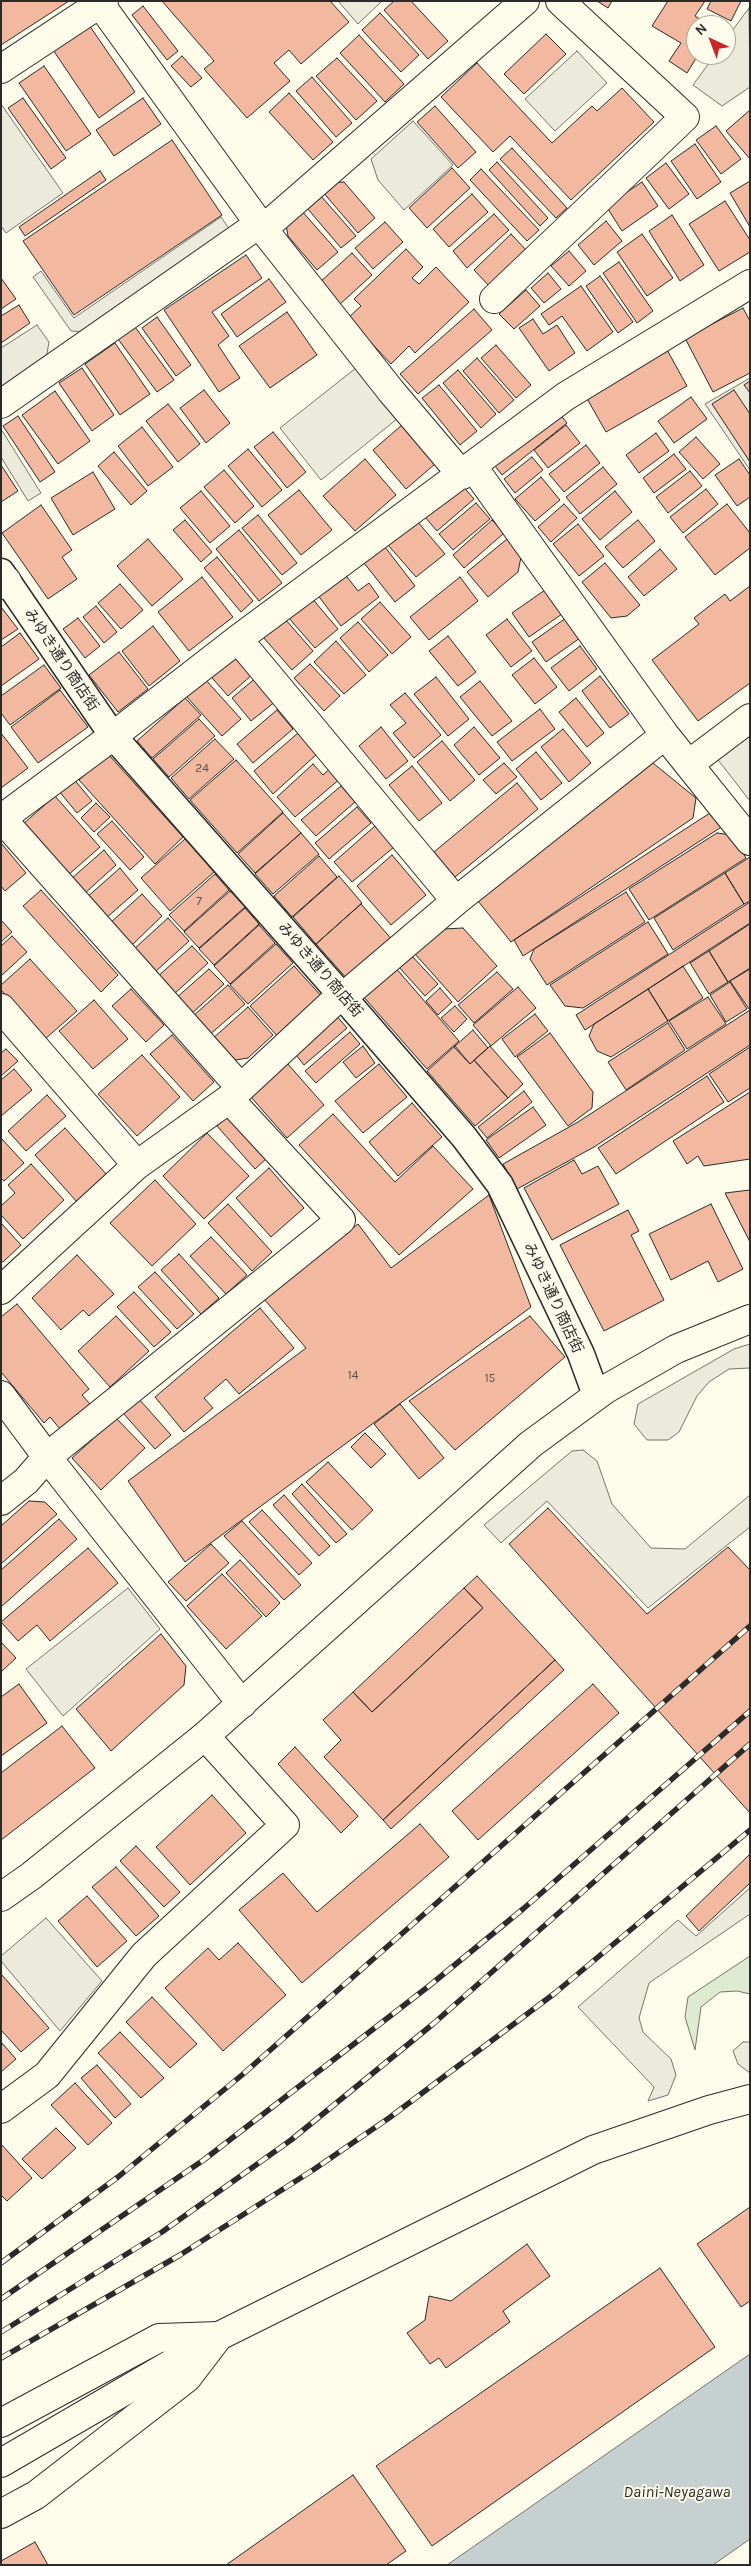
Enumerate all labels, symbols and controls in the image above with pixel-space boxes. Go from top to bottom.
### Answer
north arrow [686,15,736,65]
text: N [692,20,711,39]
street label: みゆき通り商店街 [20,605,102,715]
house number: 24 [195,762,209,776]
house number: 7 [196,895,202,909]
street label: みゆき通り商店街 [274,919,366,1021]
street label: みゆき通り商店街 [519,1240,587,1356]
house number: 14 [348,1369,358,1383]
house number: 15 [485,1372,495,1386]
water label: Daini-Neyagawa [624,2482,730,2502]

